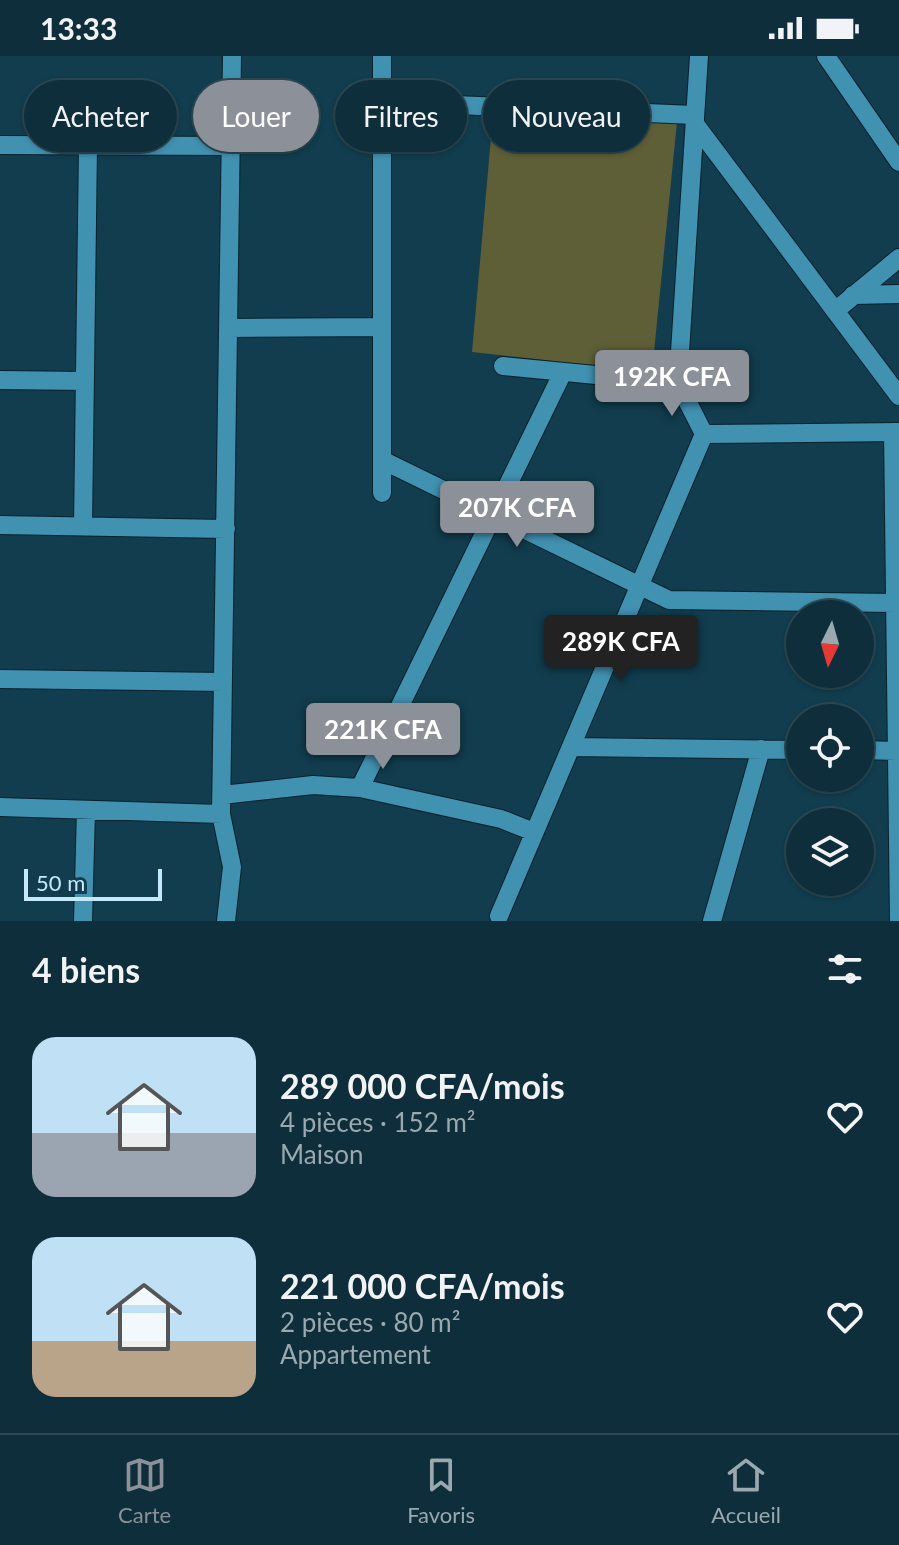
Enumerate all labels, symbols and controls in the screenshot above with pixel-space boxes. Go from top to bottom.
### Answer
text: 13:33 [40,10,117,46]
chip: Acheter [24,80,177,152]
chip: Louer [193,80,319,152]
chip: Filtres [335,80,467,152]
chip: Nouveau [483,80,650,152]
pin: 192K CFA [589,350,755,418]
text: 192K CFA [613,360,731,392]
pin: 207K CFA [434,481,600,549]
text: 207K CFA [458,491,576,523]
north arrow [786,600,874,688]
map controls [786,600,874,896]
pin: 289K CFA [538,615,704,683]
text: 289K CFA [562,625,680,657]
pin: 221K CFA [300,703,466,771]
button: locate [786,704,874,792]
text: 221K CFA [324,713,442,745]
button: layers [786,808,874,896]
scale bar [24,865,162,901]
text: 50 m [36,869,85,896]
icon: filters [823,947,867,991]
text: 4 biens [32,949,140,990]
text: 289 000 CFA/mois [280,1065,565,1106]
icon: home [96,1069,192,1165]
icon: heart [823,1095,867,1139]
text: 4 pièces · 152 m² [280,1106,475,1138]
text: Maison [280,1138,363,1170]
text: 221 000 CFA/mois [280,1265,565,1306]
icon: home [96,1269,192,1365]
icon: heart [823,1295,867,1339]
text: 2 pièces · 80 m² [280,1306,460,1338]
text: Appartement [280,1338,431,1370]
tab: Carte [118,1453,171,1528]
tab: Favoris [407,1453,475,1528]
tab: Accueil [711,1453,781,1528]

